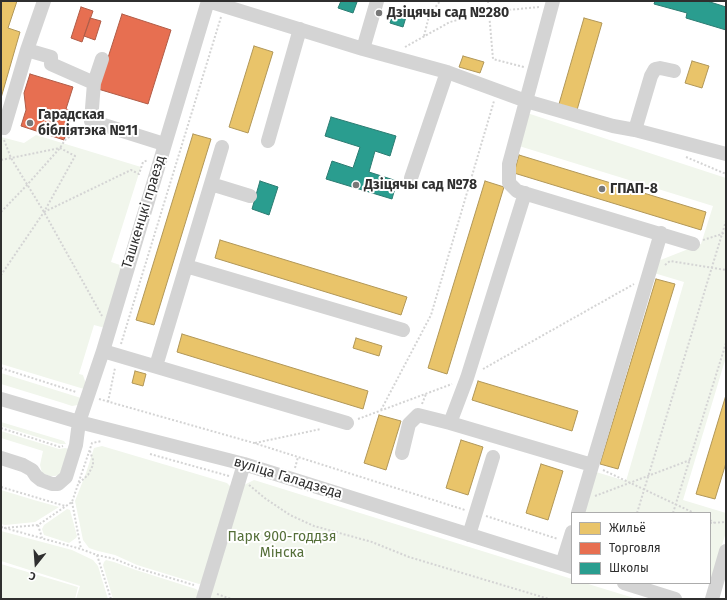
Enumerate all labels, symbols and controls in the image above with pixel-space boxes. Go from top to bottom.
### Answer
place label: Дзіцячы сад №280 [387,5,509,21]
marker: Дзіцячы сад №280 [374,8,384,18]
place label: Гарадская бібліятэка №11 [38,107,138,140]
marker: Гарадская бібліятэка №11 [25,118,35,128]
street label: Ташкенцкі праезд [119,153,169,271]
place label: Дзіцячы сад №78 [364,177,477,193]
marker: Дзіцячы сад №78 [351,180,361,190]
place label: ГПАП-8 [610,181,658,197]
marker: ГПАП-8 [597,184,607,194]
street label: вуліца Галадзеда [232,454,344,502]
legend [571,512,711,584]
text: Жильё [609,521,646,535]
park label: Парк 900-годдзя Мінска [227,529,337,562]
text: Торговля [609,541,661,555]
north arrow [16,544,56,584]
text: Школы [609,561,649,575]
text: С [27,569,37,583]

